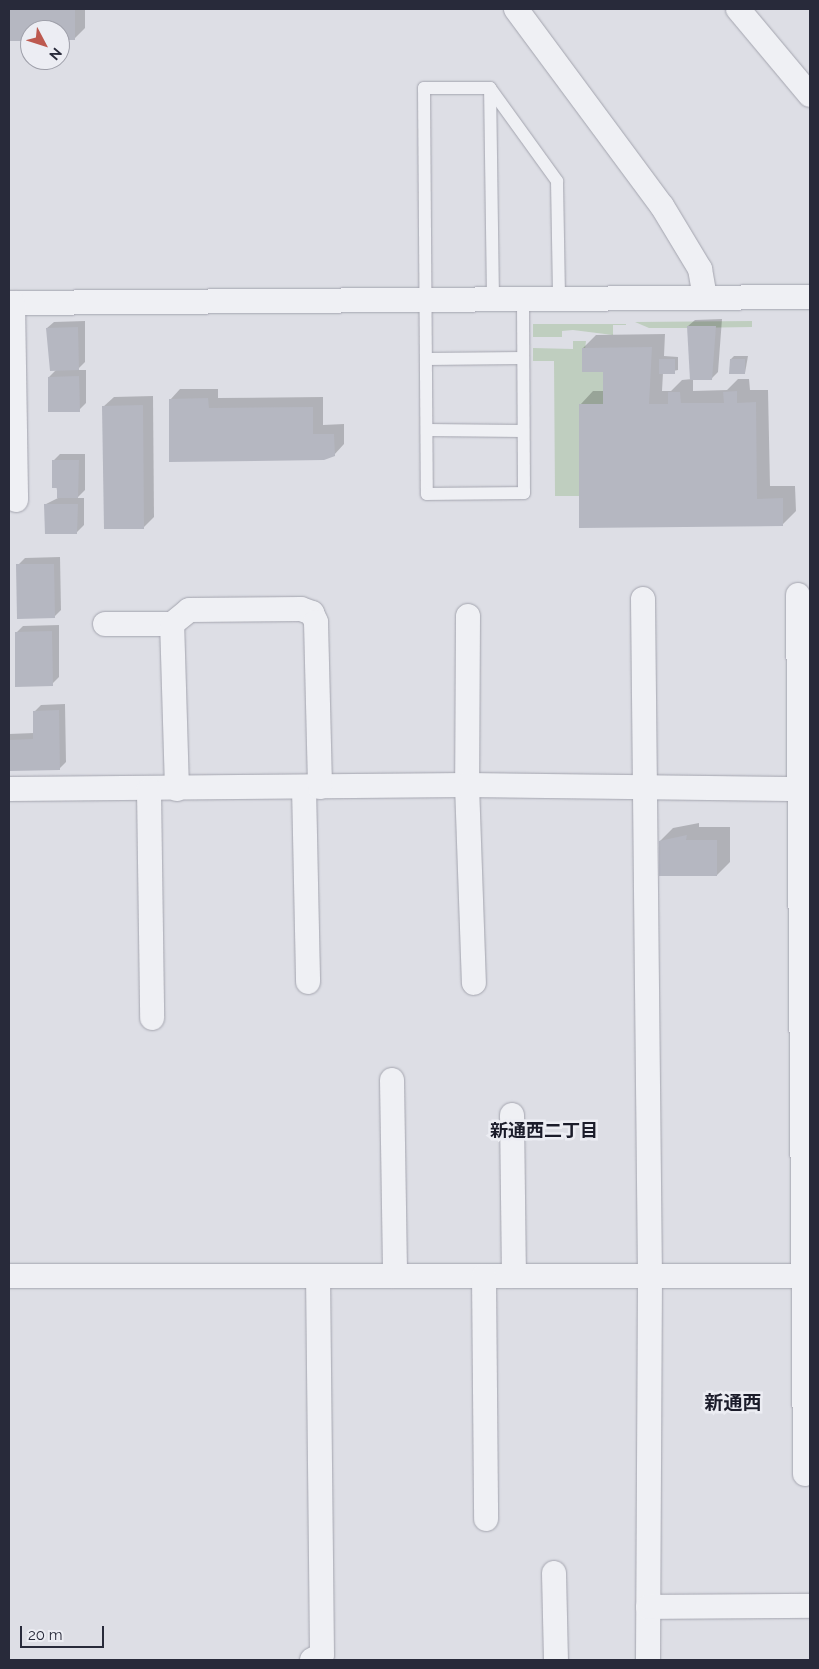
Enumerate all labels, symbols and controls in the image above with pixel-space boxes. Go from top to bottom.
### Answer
north arrow [20,20,70,70]
text: N [46,45,65,63]
district label: 新通西二丁目 [490,1120,598,1142]
district label: 新通西 [705,1392,761,1414]
scale bar [22,1616,106,1648]
text: 20 m [28,1626,63,1644]

